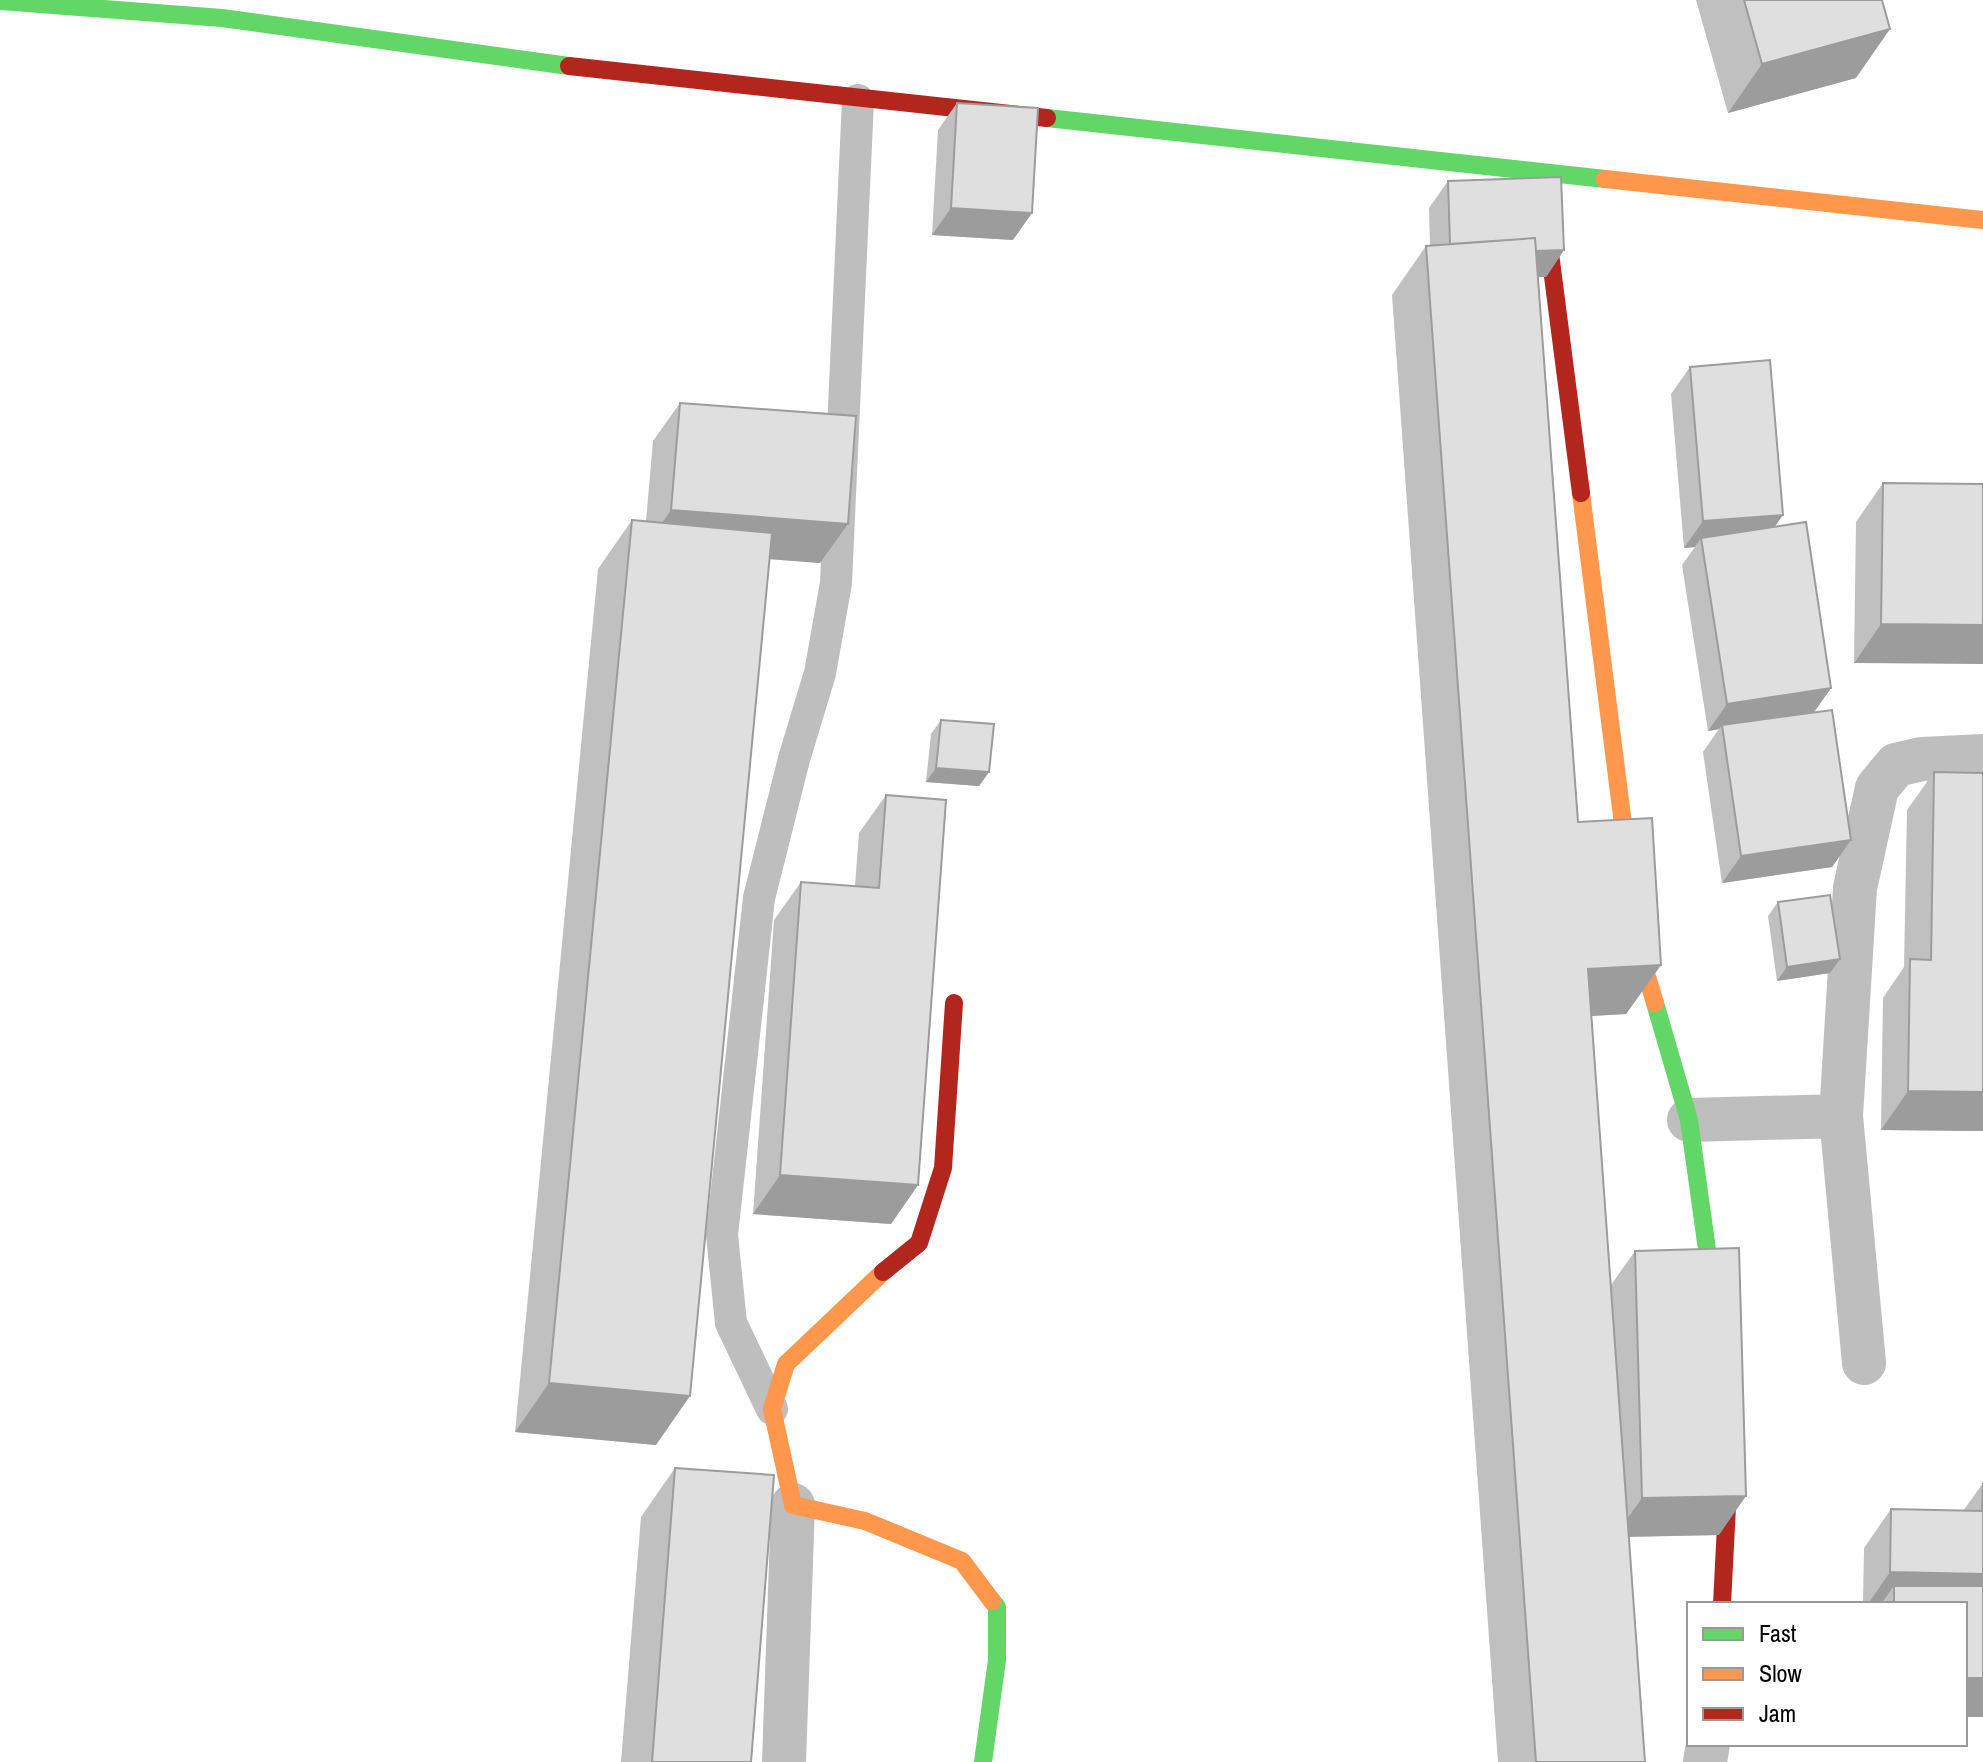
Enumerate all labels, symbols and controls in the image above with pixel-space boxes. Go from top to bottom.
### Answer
legend [1687,1602,1967,1746]
text: Fast [1759,1617,1797,1649]
text: Slow [1759,1657,1802,1689]
text: Jam [1759,1697,1796,1729]

